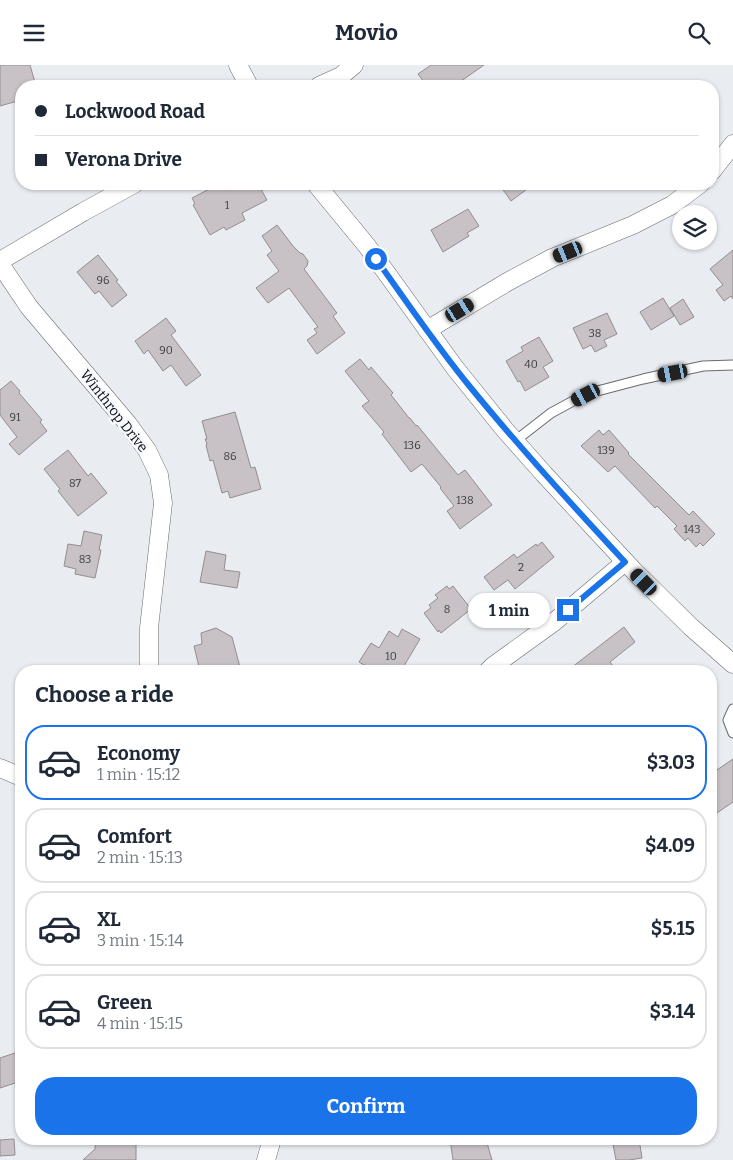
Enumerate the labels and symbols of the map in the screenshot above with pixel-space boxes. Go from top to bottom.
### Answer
house number: 1 [225,199,230,212]
car [551,239,584,265]
route start [365,248,387,270]
house number: 96 [97,274,109,287]
car [443,296,476,324]
house number: 38 [589,327,601,340]
house number: 90 [159,344,173,357]
house number: 40 [524,358,538,371]
car [656,363,689,383]
street label: Winthrop Drive [77,366,151,456]
car [569,381,602,409]
house number: 91 [10,411,21,424]
house number: 136 [403,439,421,452]
house number: 139 [597,444,615,457]
house number: 86 [223,450,237,463]
house number: 87 [69,477,82,490]
house number: 138 [456,494,474,507]
house number: 143 [683,523,701,536]
house number: 83 [79,553,91,566]
house number: 2 [518,561,524,574]
car [628,566,659,598]
callout: 1 min [468,593,550,627]
route end [557,599,579,621]
house number: 8 [444,603,450,616]
house number: 10 [385,650,397,663]

